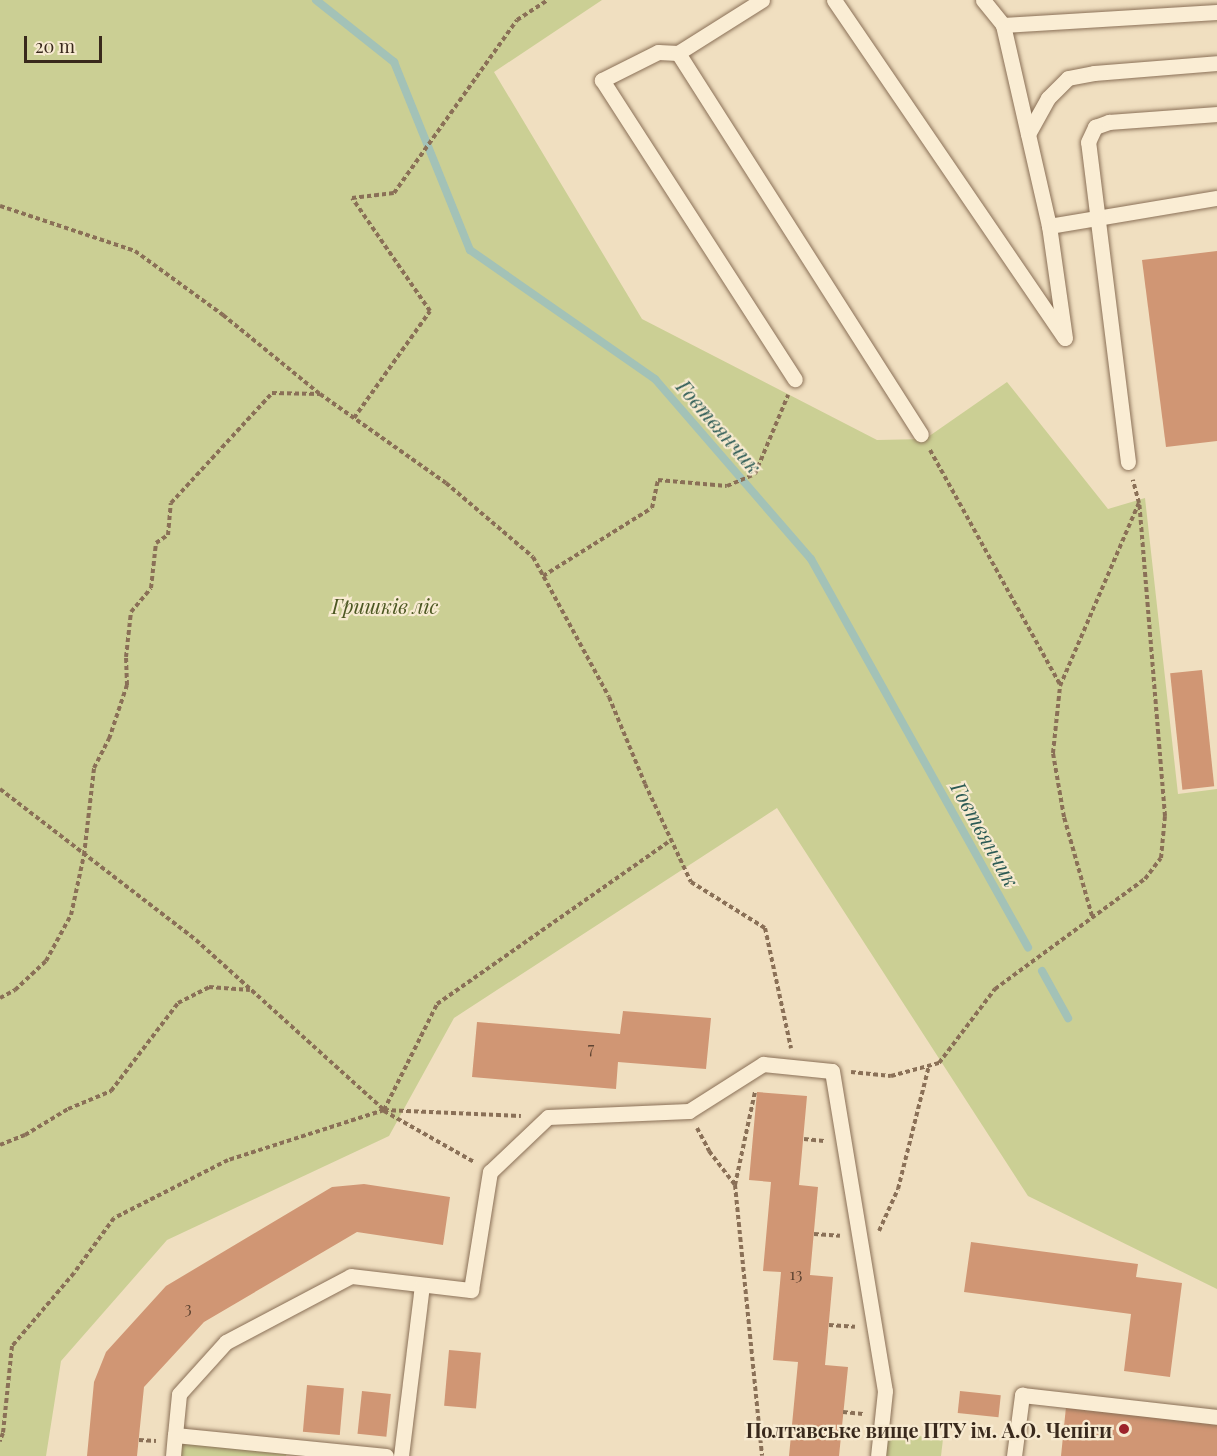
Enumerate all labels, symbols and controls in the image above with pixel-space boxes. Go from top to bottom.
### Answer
scale bar [27,24,105,62]
text: 20 m [35,34,75,58]
water label: Говтвянчик [672,374,768,478]
park label: Гришків ліс [332,593,438,617]
water label: Говтвянчик [947,777,1025,891]
house number: 7 [588,1038,594,1058]
house number: 13 [790,1264,802,1284]
house number: 3 [184,1298,192,1318]
place label: Полтавське вище ПТУ ім. А.О. Чепіги [746,1417,1112,1441]
marker: Полтавське вище ПТУ ім. А.О. Чепіги [1117,1422,1131,1436]

